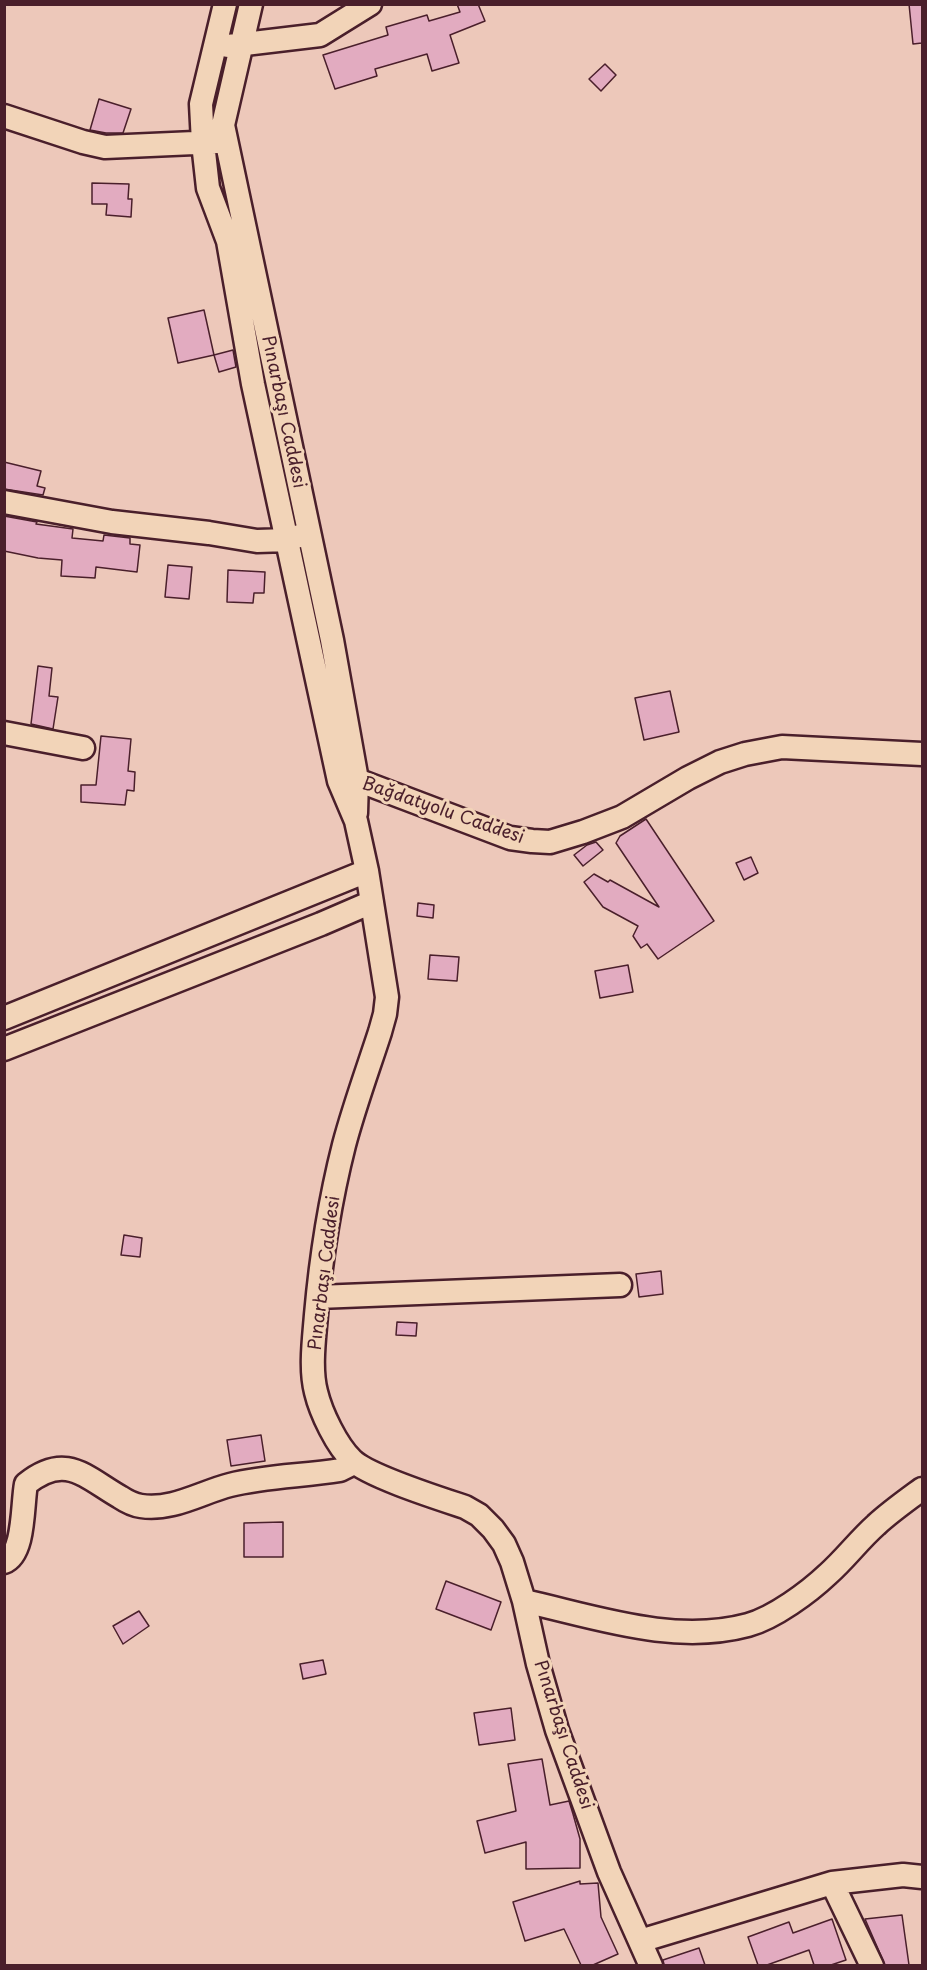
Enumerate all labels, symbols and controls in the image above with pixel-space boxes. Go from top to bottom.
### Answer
street label: Pınarbaşı Caddesi [256,334,310,490]
street label: Bağdatyolu Caddesi [359,773,527,849]
street label: Pınarbaşı Caddesi [305,1195,345,1351]
street label: Pınarbaşı Caddesi [529,1658,597,1812]

